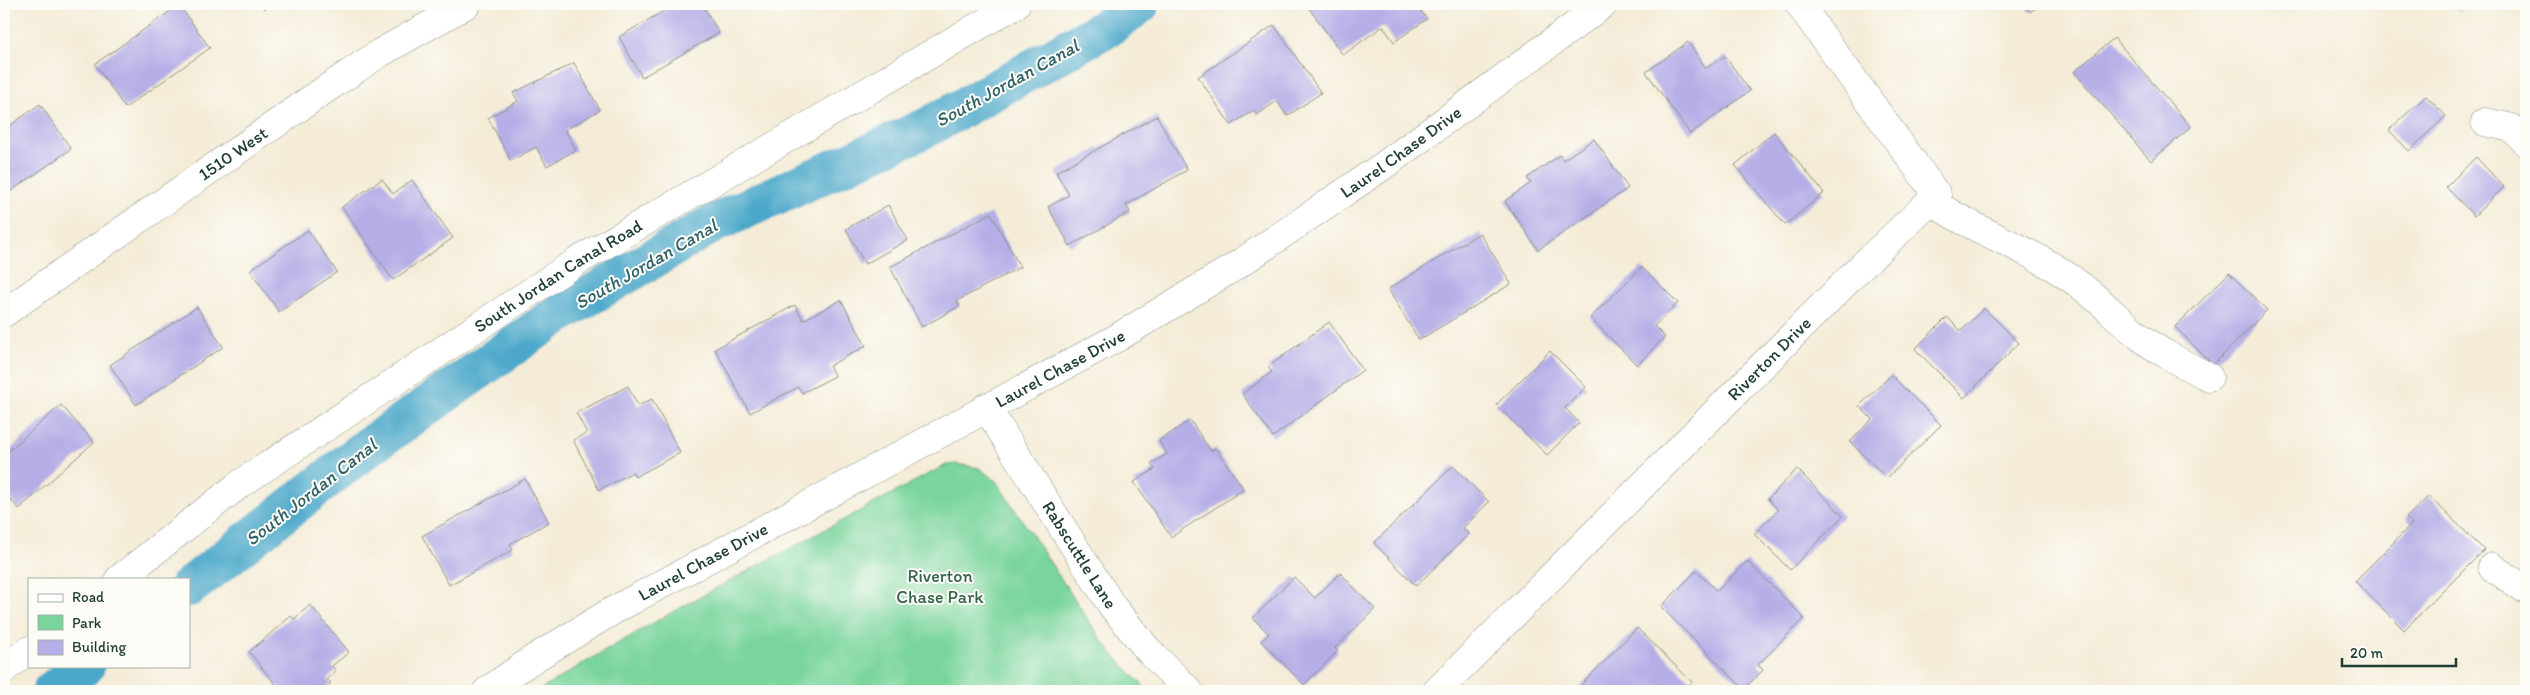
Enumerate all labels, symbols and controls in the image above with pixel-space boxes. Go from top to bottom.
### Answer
water label: South Jordan Canal [931,33,1084,132]
street label: Laurel Chase Drive [1336,101,1466,203]
street label: 1510 West [194,122,272,185]
water label: South Jordan Canal [571,213,723,314]
street label: South Jordan Canal Road [470,214,646,337]
street label: Riverton Drive [1723,312,1816,405]
street label: Laurel Chase Drive [992,325,1129,413]
water label: South Jordan Canal [241,433,382,550]
street label: Rabscuttle Lane [1037,497,1122,613]
street label: Laurel Chase Drive [634,518,772,606]
park label: Riverton Chase Park [896,565,984,608]
legend [28,578,190,668]
text: Road [72,588,105,606]
text: Park [72,614,102,632]
scale bar [2342,635,2456,667]
text: Building [72,638,126,656]
text: 20 m [2350,644,2384,662]

